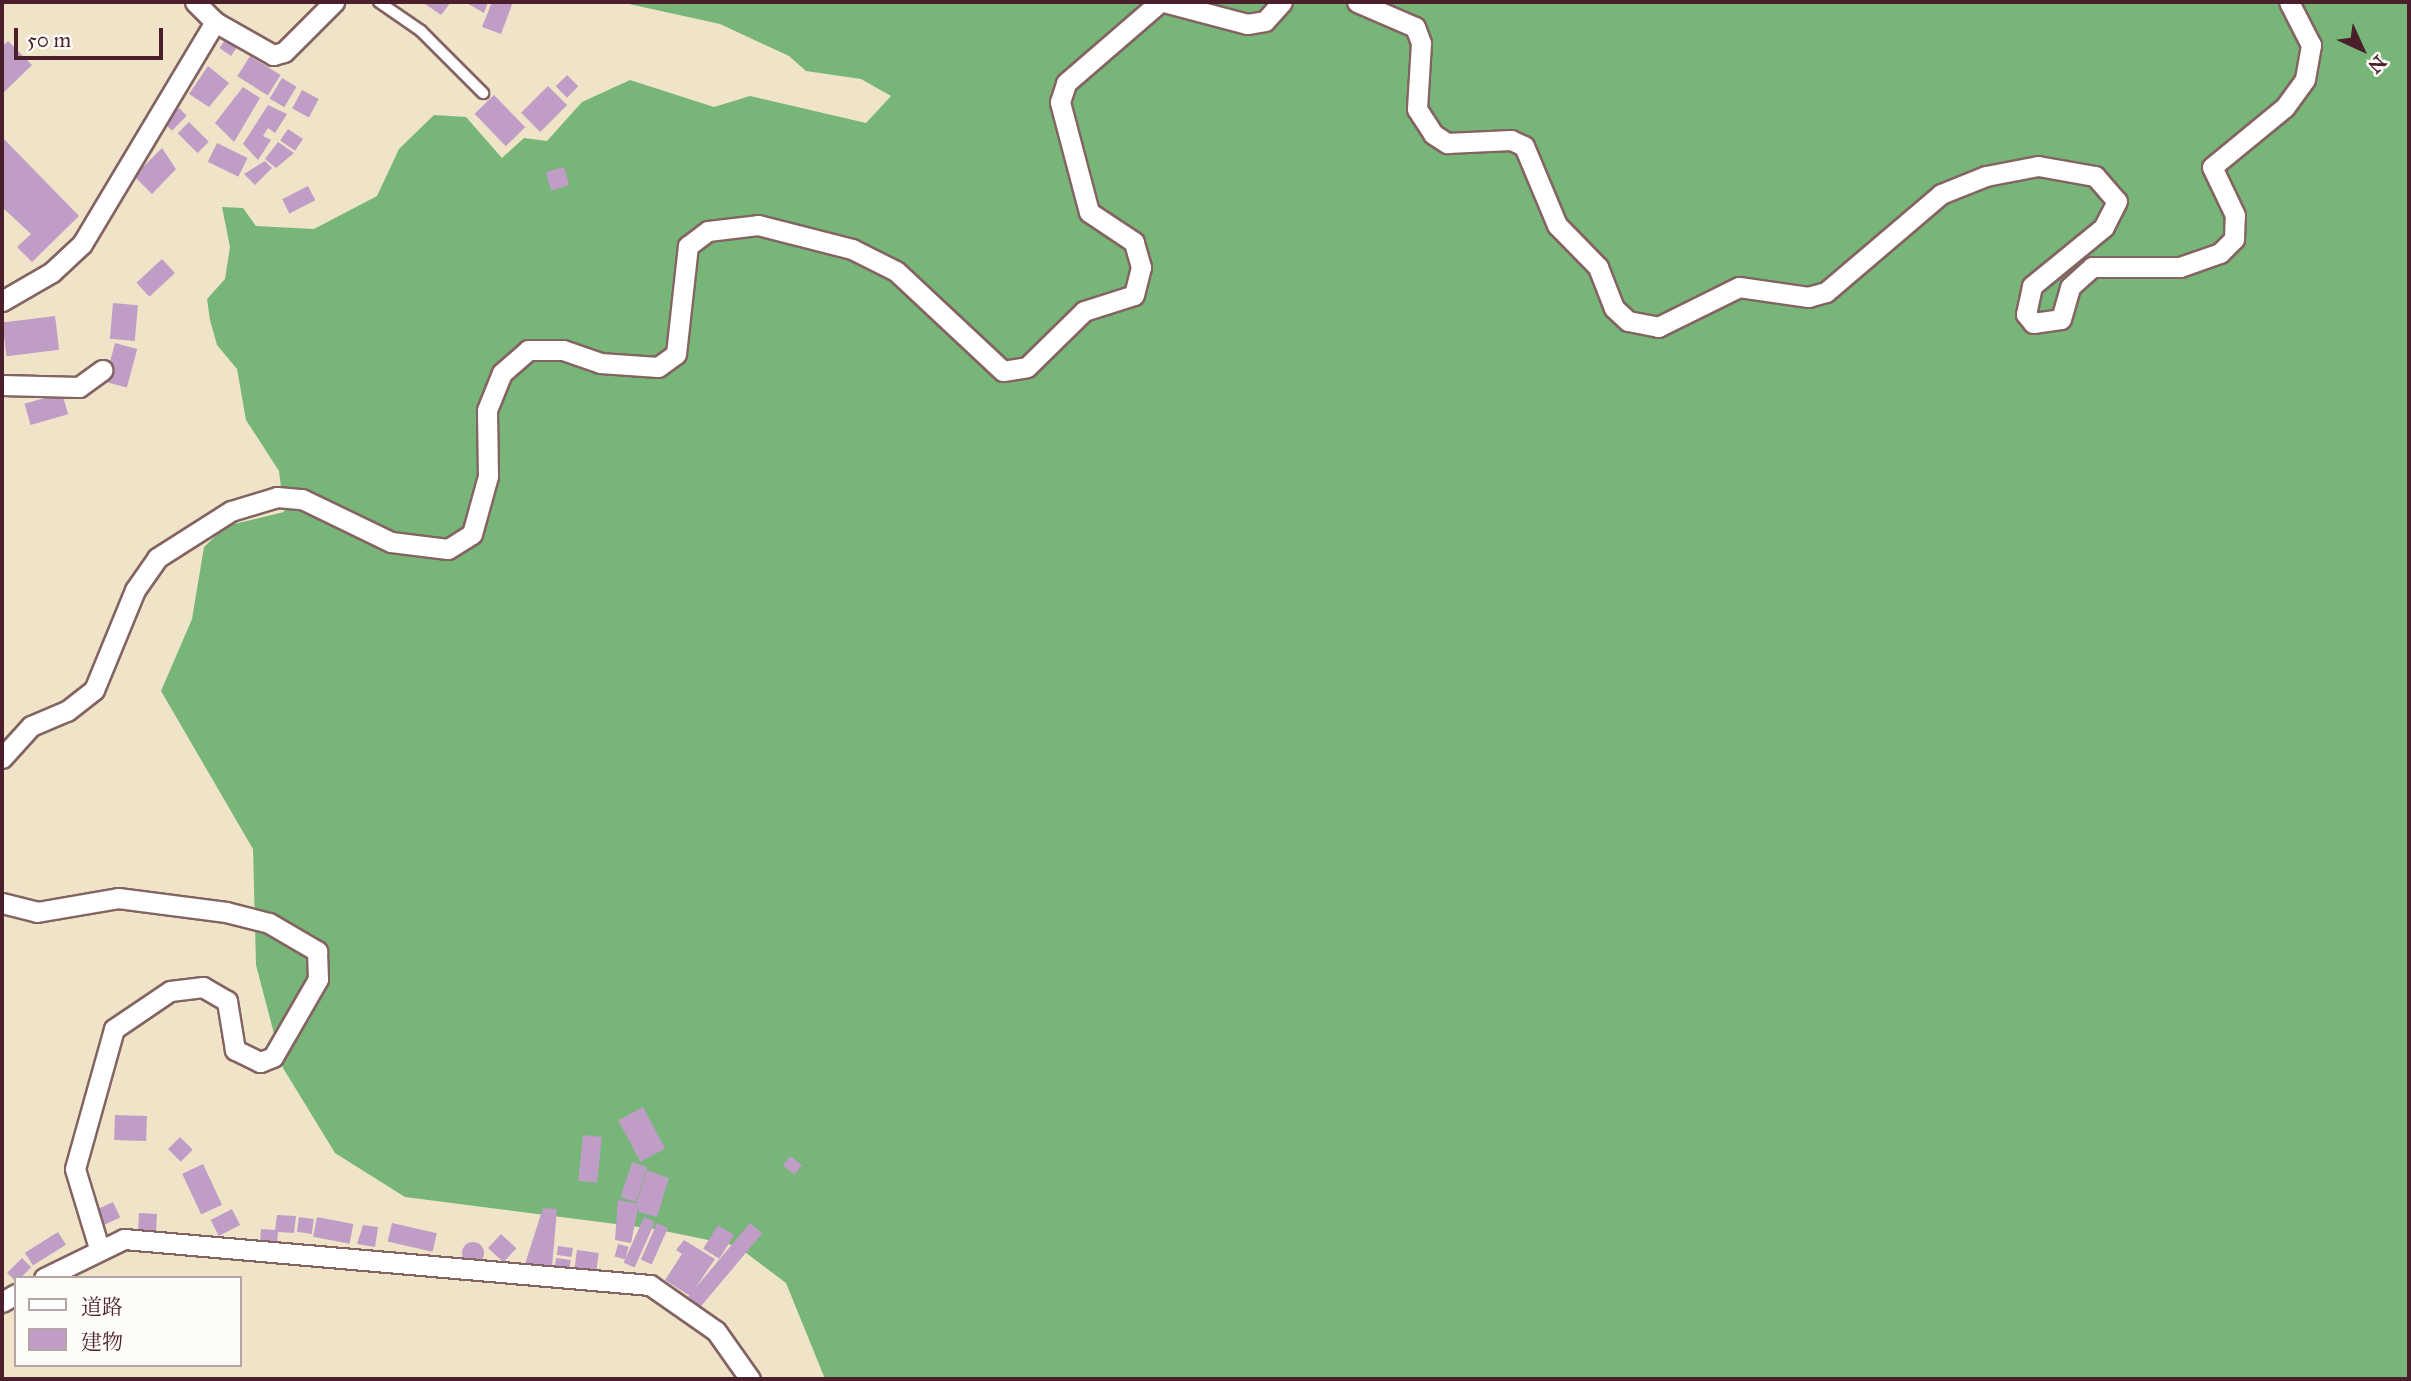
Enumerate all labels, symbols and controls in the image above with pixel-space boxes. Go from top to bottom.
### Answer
scale bar [18,14,166,58]
north arrow [2327,14,2397,84]
text: 50 m [27,27,71,53]
text: N [2363,50,2391,78]
legend [14,1276,242,1367]
text: 道路 [81,1294,123,1320]
text: 建物 [81,1329,123,1355]

